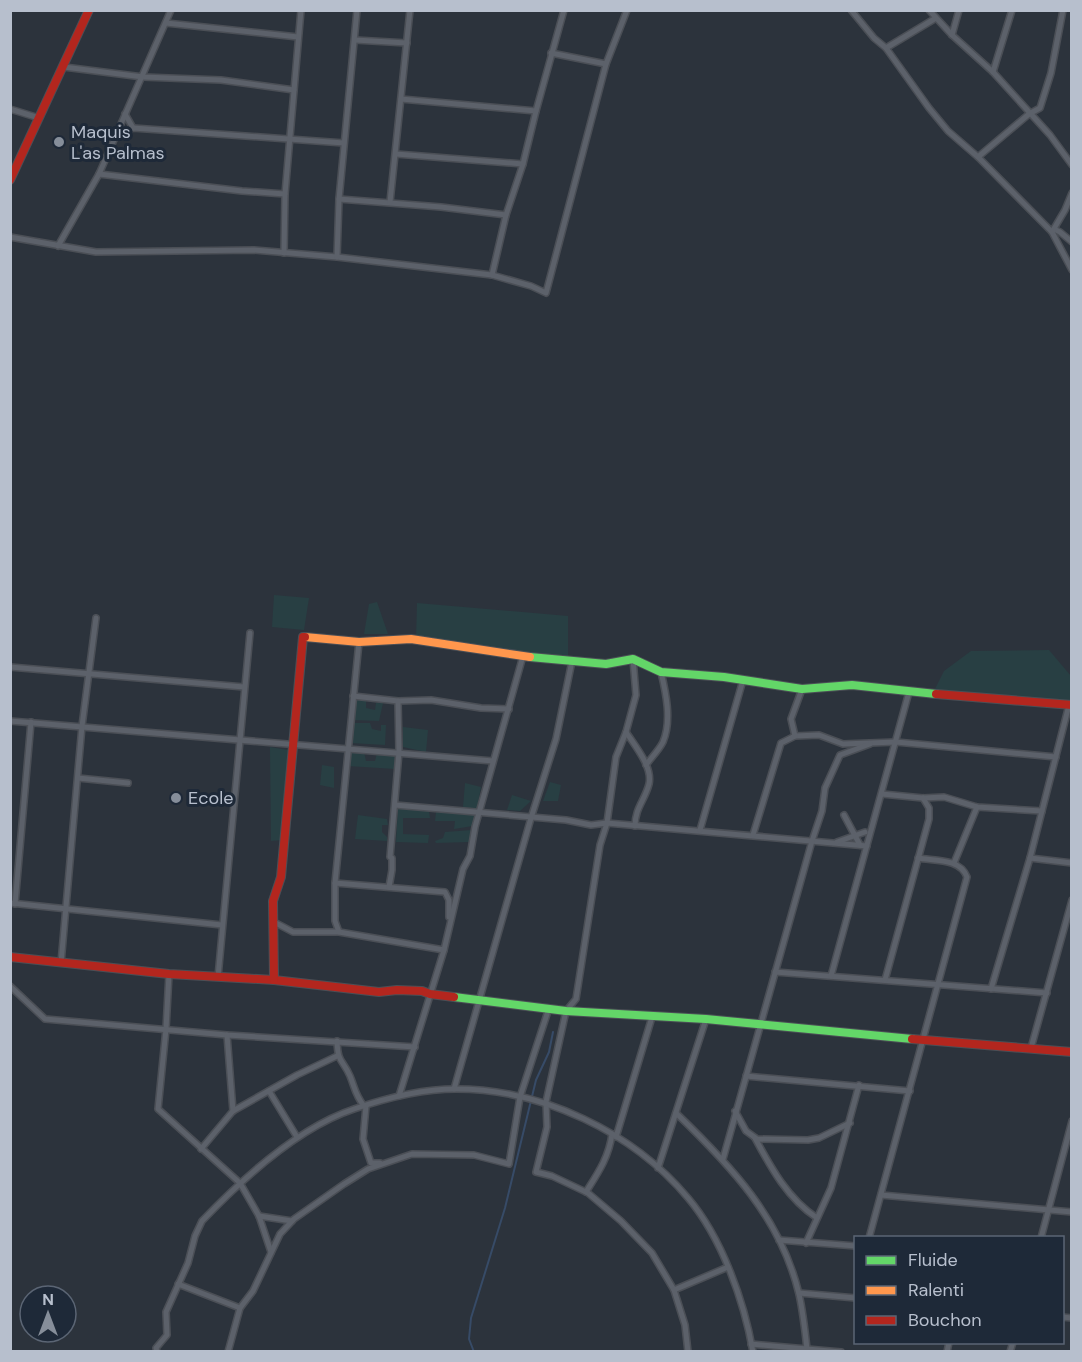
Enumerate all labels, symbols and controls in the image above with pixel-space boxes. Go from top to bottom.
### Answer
place label: Maquis L'as Palmas [71,120,165,165]
marker: Maquis L'as Palmas [52,135,66,149]
place label: Ecole [188,786,233,810]
marker: Ecole [169,791,183,805]
legend [854,1236,1064,1344]
text: Fluide [908,1248,958,1272]
text: Ralenti [908,1278,964,1302]
north arrow [18,1284,78,1344]
text: N [42,1289,54,1310]
text: Bouchon [908,1308,982,1332]

